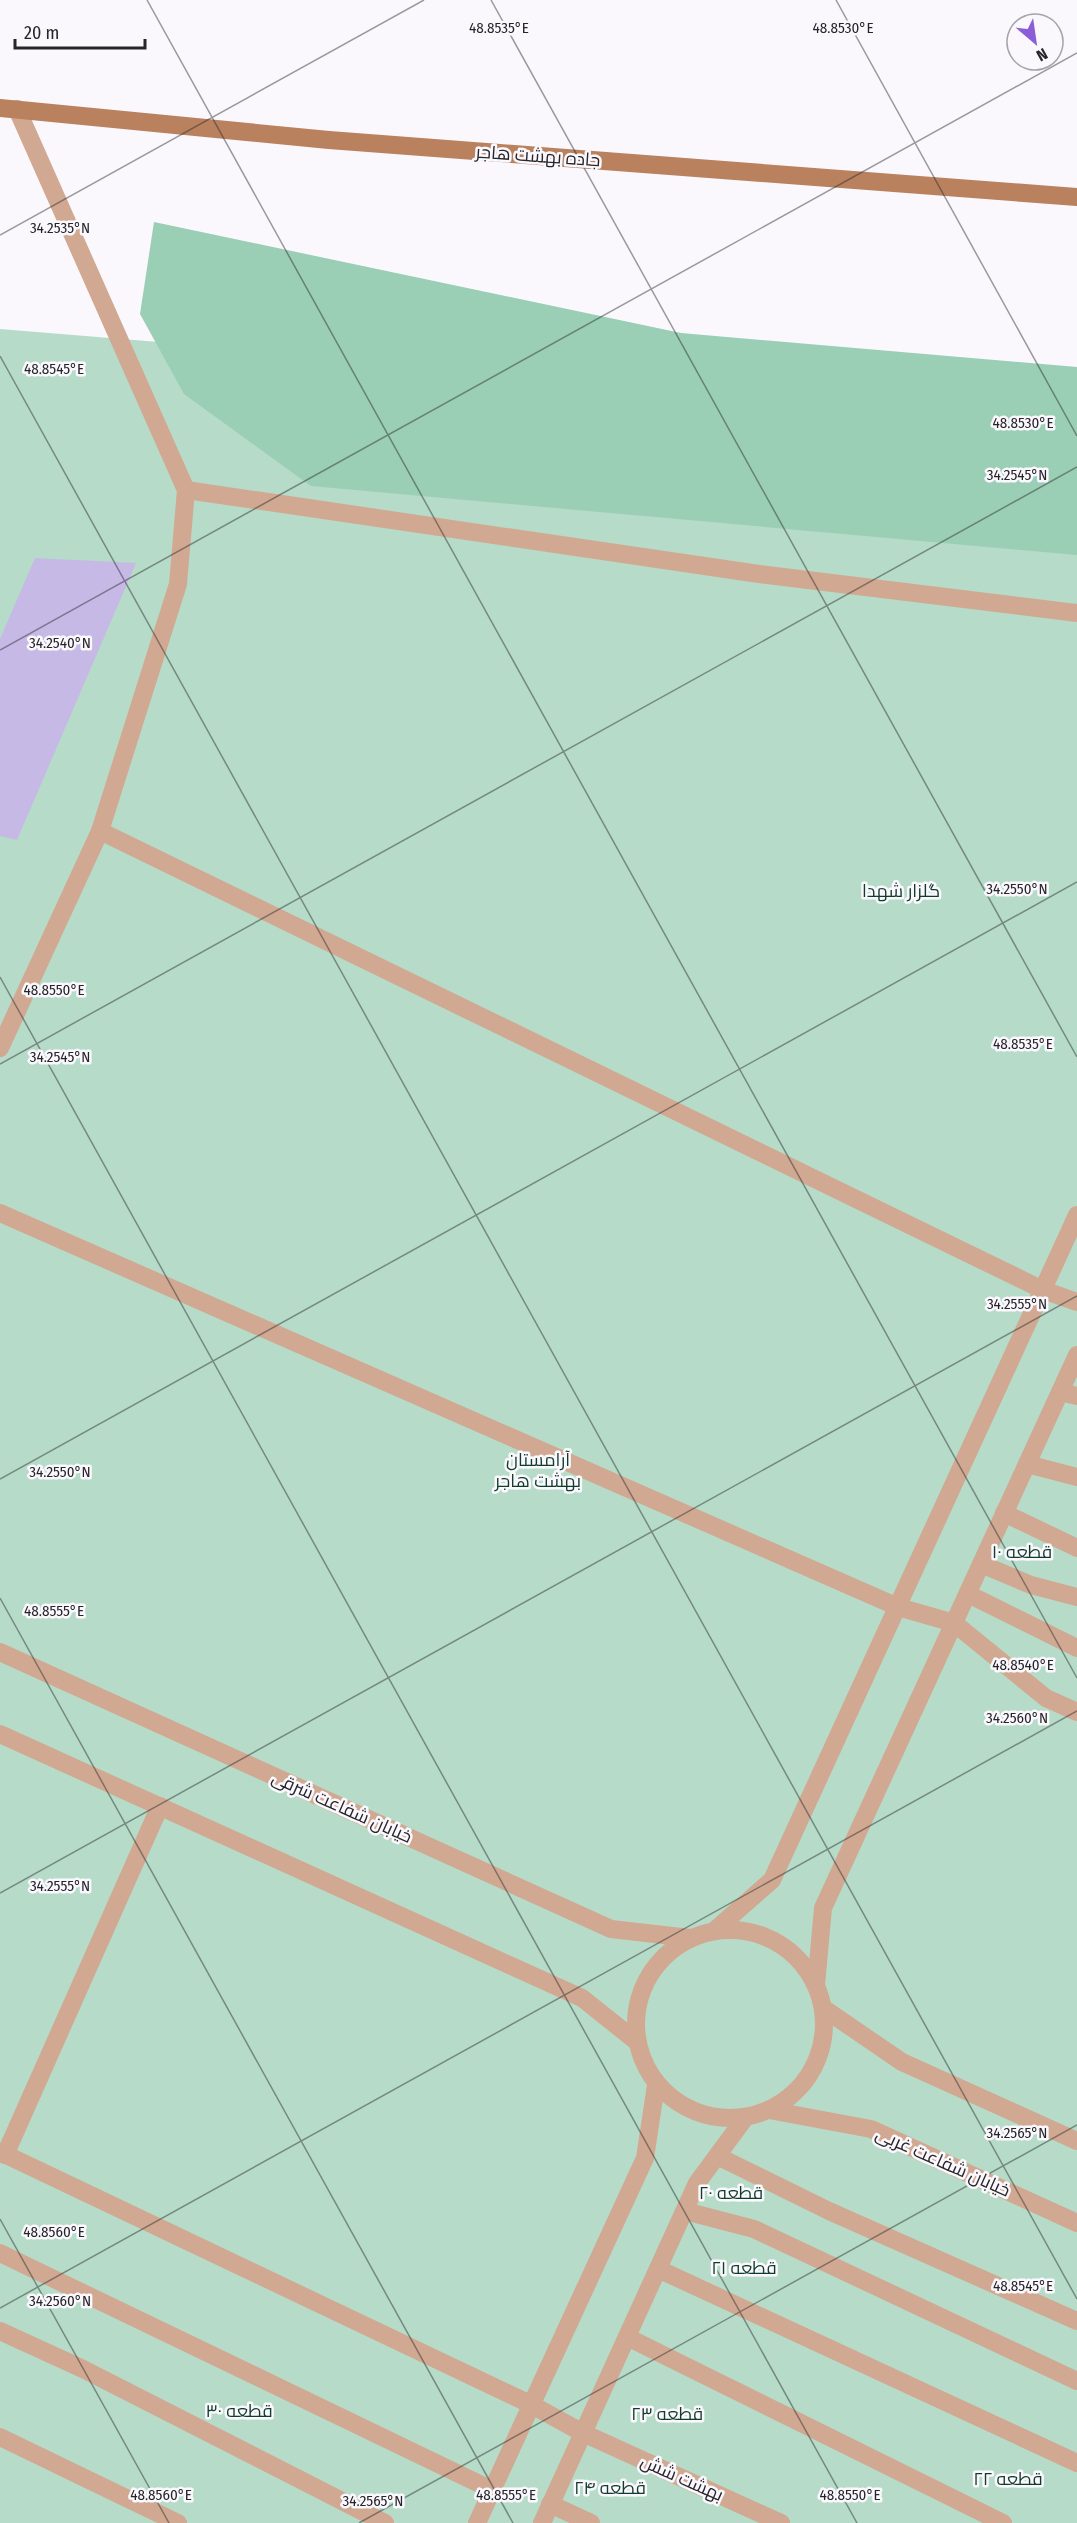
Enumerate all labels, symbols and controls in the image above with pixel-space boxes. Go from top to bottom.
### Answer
scale bar [15,12,146,50]
north arrow [1005,12,1065,72]
text: 48.8535°E [469,19,529,37]
text: 48.8530°E [813,19,873,37]
text: 20 m [24,22,59,44]
text: N [1033,44,1051,65]
street label: جاده بهشت هاجر [474,141,601,171]
text: 34.2535°N [30,219,90,237]
text: 48.8545°E [24,360,84,378]
text: 48.8530°E [993,414,1053,432]
text: 34.2545°N [987,466,1047,484]
text: 34.2540°N [29,634,91,652]
park label: گلزار شهدا [862,880,940,902]
text: 34.2550°N [986,880,1048,898]
text: 48.8550°E [23,981,85,999]
text: 48.8535°E [993,1035,1053,1053]
text: 34.2545°N [30,1048,90,1066]
text: 34.2555°N [987,1295,1047,1313]
park label: آرامستان بهشت هاجر [494,1449,581,1492]
text: 34.2550°N [29,1463,91,1481]
park label: قطعه ۱۰ [992,1541,1052,1563]
text: 48.8555°E [24,1602,84,1620]
text: 48.8540°E [992,1656,1054,1674]
text: 34.2560°N [986,1709,1048,1727]
street label: خیابان شفاعت شرقی [268,1766,416,1848]
text: 34.2555°N [30,1877,90,1895]
street label: خیابان شفاعت غربی [872,2122,1014,2202]
text: 34.2565°N [987,2124,1047,2142]
park label: قطعه ۲۰ [699,2182,763,2204]
text: 48.8560°E [23,2223,85,2241]
park label: قطعه ۲۱ [711,2257,777,2279]
text: 48.8545°E [993,2277,1053,2295]
text: 34.2560°N [29,2292,91,2310]
park label: قطعه ۳۰ [205,2400,273,2422]
park label: قطعه ۲۳ [631,2403,703,2425]
street label: بهشت شش [637,2450,727,2506]
park label: قطعه ۲۲ [973,2468,1043,2490]
park label: قطعه ۲۴ [574,2477,646,2499]
text: 48.8560°E [130,2486,192,2504]
text: 48.8555°E [476,2486,536,2504]
text: 48.8550°E [819,2486,881,2504]
text: 34.2565°N [343,2492,403,2510]

